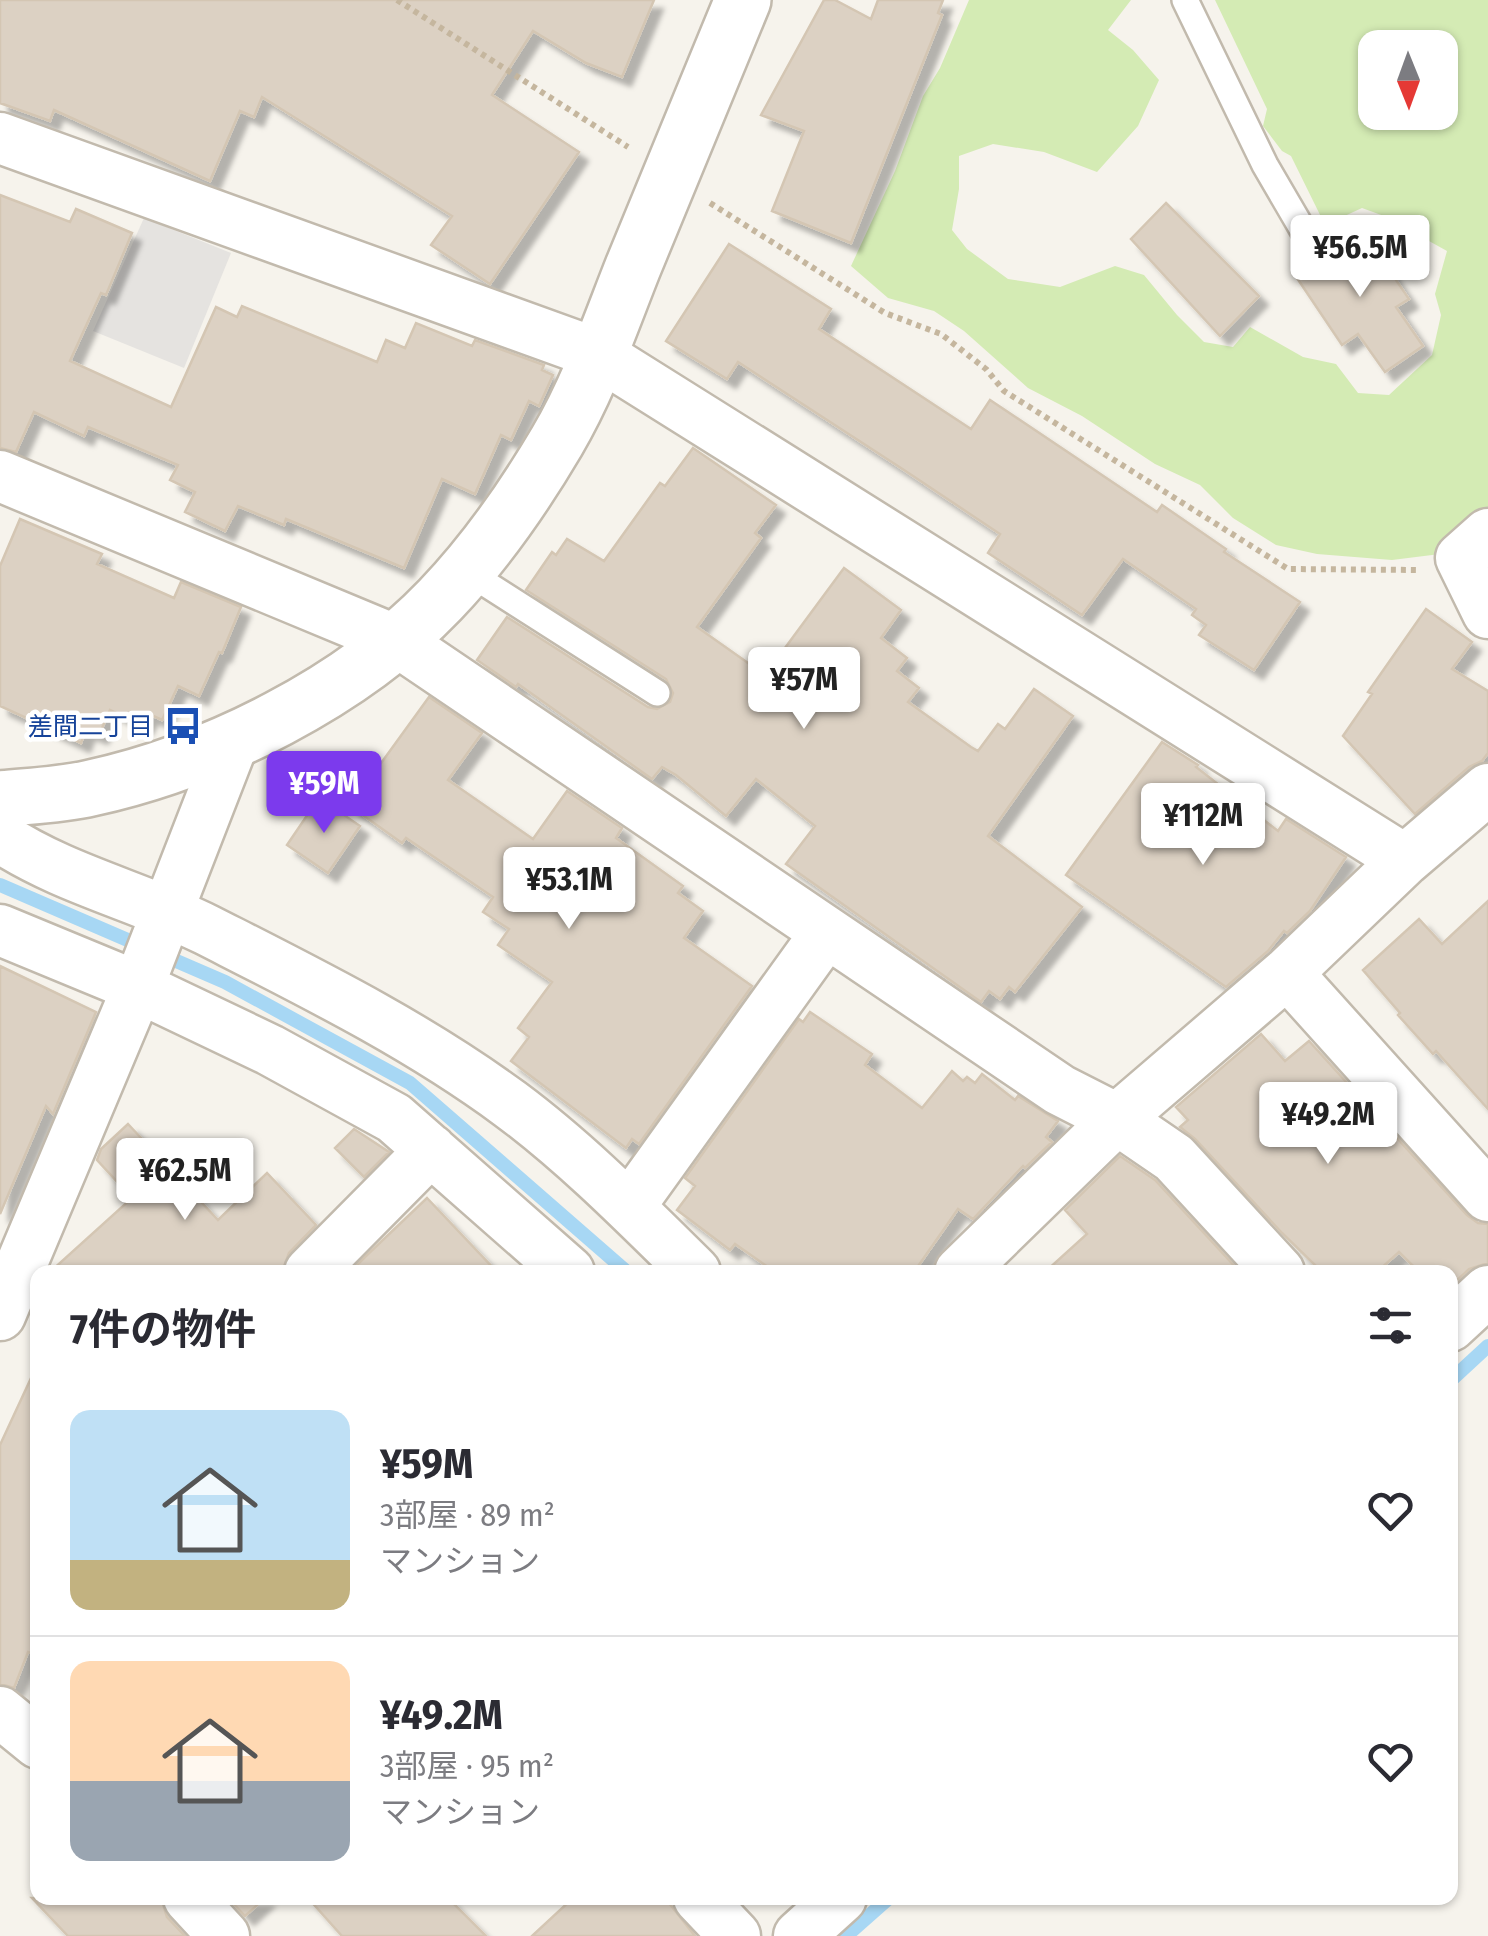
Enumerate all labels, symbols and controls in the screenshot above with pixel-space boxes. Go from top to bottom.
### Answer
north arrow [1358,30,1458,130]
map controls [1358,30,1458,130]
pin: ¥56.5M [1279,215,1441,300]
text: ¥56.5M [1312,228,1408,266]
pin: ¥57M [745,647,863,732]
text: ¥57M [770,660,838,698]
bus stop icon: 差間二丁目 [162,705,204,747]
place label: 差間二丁目 [28,712,153,742]
pin: ¥59M [265,751,383,836]
text: ¥59M [288,764,360,802]
pin: ¥112M [1133,783,1273,868]
text: ¥112M [1163,796,1243,834]
pin: ¥53.1M [488,847,650,932]
text: ¥53.1M [525,860,613,898]
pin: ¥49.2M [1247,1082,1409,1167]
text: ¥49.2M [1281,1095,1375,1133]
pin: ¥62.5M [104,1138,266,1223]
text: ¥62.5M [138,1151,232,1189]
icon: filters [1363,1298,1418,1353]
text: 7件の物件 [70,1305,256,1355]
text: ¥59M [380,1439,473,1489]
icon: home [150,1450,270,1570]
icon: heart [1363,1483,1418,1538]
text: 3部屋 · 89 m² [380,1496,555,1534]
text: マンション [380,1542,540,1580]
text: ¥49.2M [380,1690,503,1740]
icon: home [150,1701,270,1821]
icon: heart [1363,1734,1418,1789]
text: 3部屋 · 95 m² [380,1747,554,1785]
text: マンション [380,1793,540,1831]

